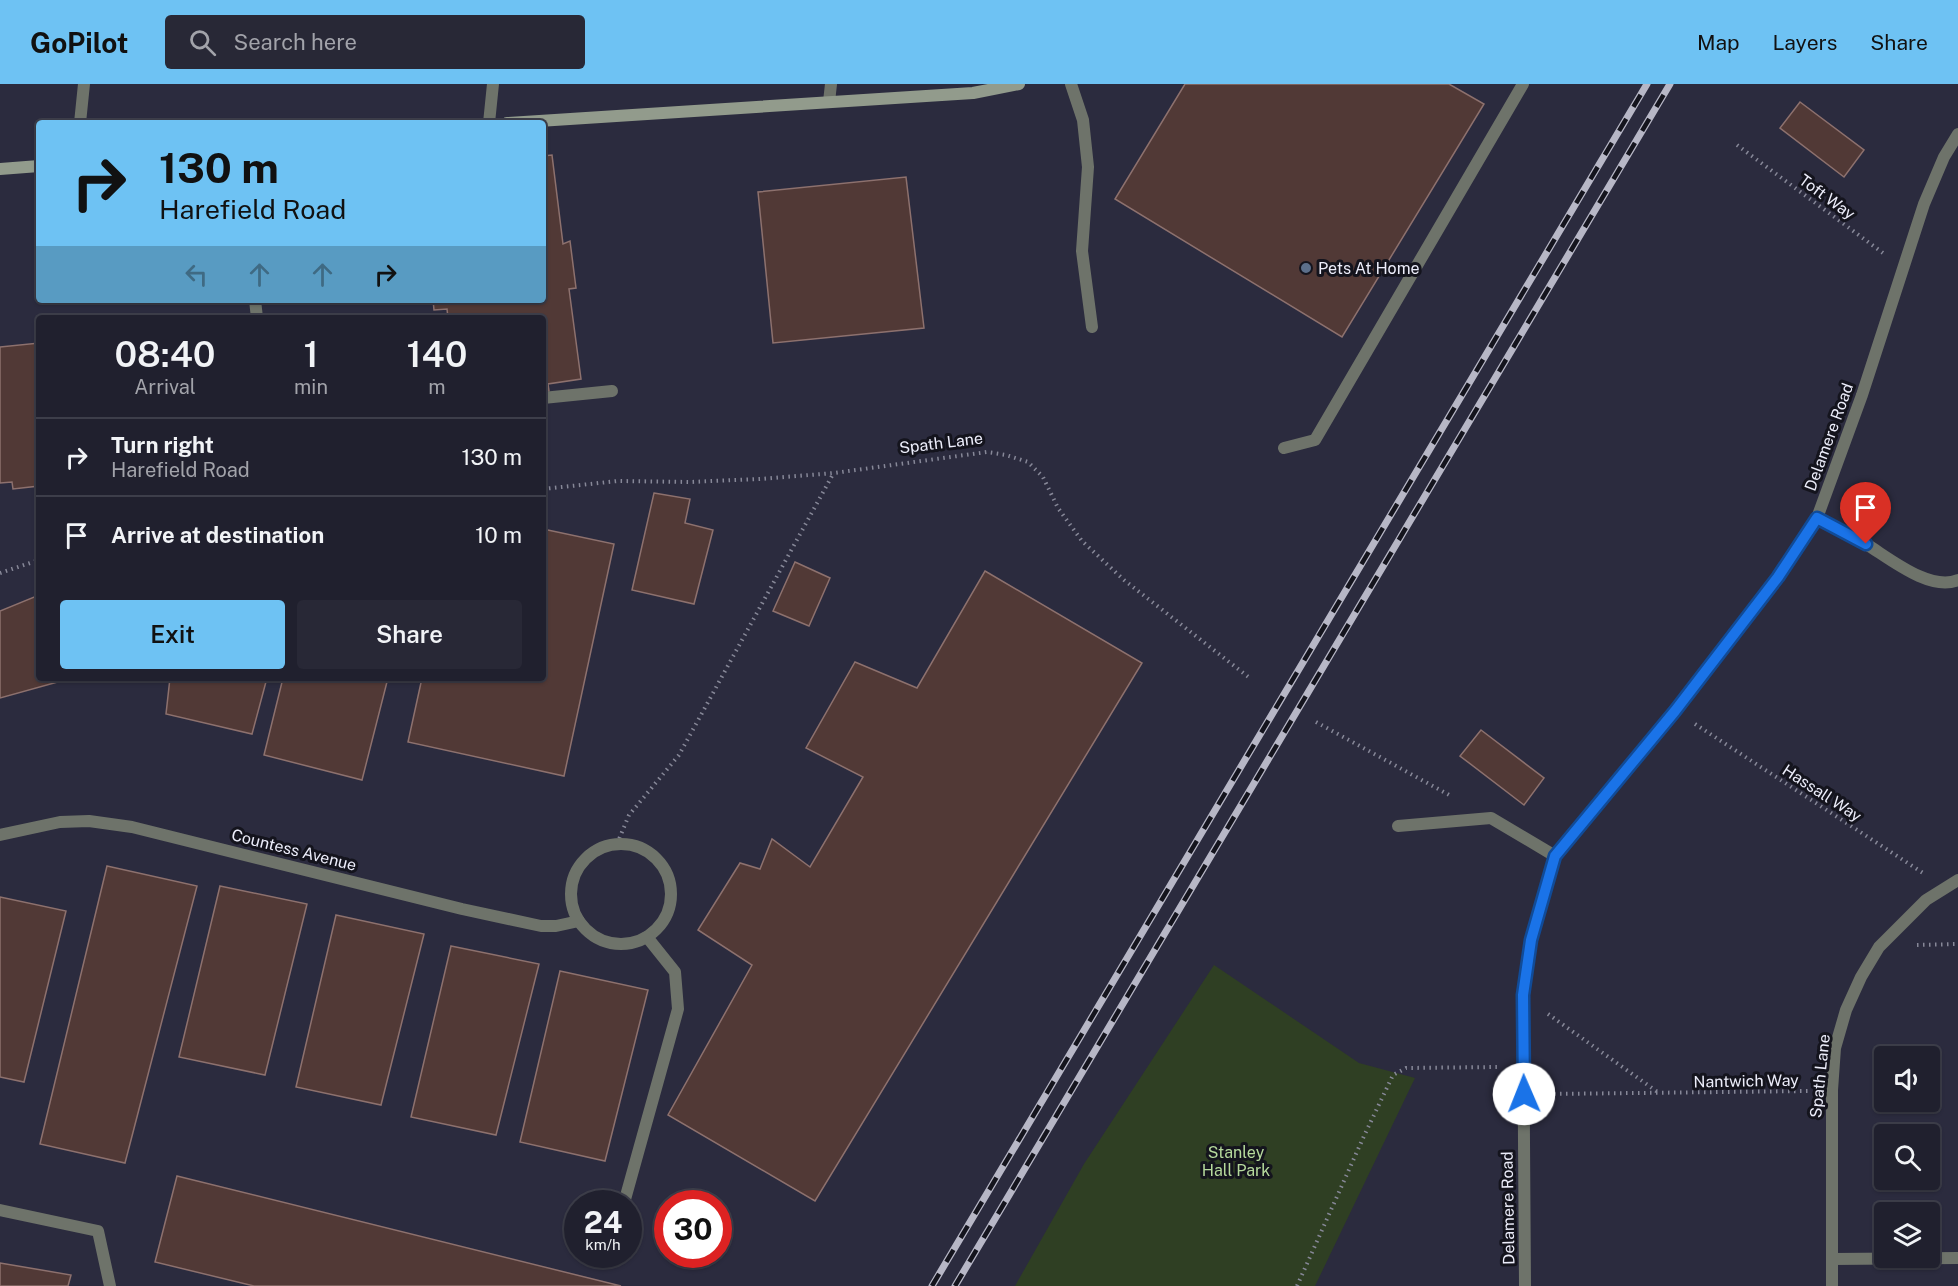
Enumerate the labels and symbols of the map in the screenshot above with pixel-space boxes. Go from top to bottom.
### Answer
street label: Toft Way [1795,170,1859,224]
place label: Pets At Home [1318,259,1420,278]
marker: Pets At Home [1299,261,1313,275]
street label: Delamere Road [1801,380,1857,494]
street label: Spath Lane [898,428,984,458]
pin [1840,482,1891,544]
street label: Hassall Way [1779,760,1866,826]
street label: Countess Avenue [229,825,359,875]
street label: Spath Lane [1806,1033,1834,1119]
position arrow [1492,1062,1556,1126]
street label: Nantwich Way [1693,1071,1799,1091]
park label: Stanley Hall Park [1202,1143,1270,1180]
street label: Delamere Road [1498,1151,1518,1265]
speed limit sign: 30 [654,1190,732,1268]

